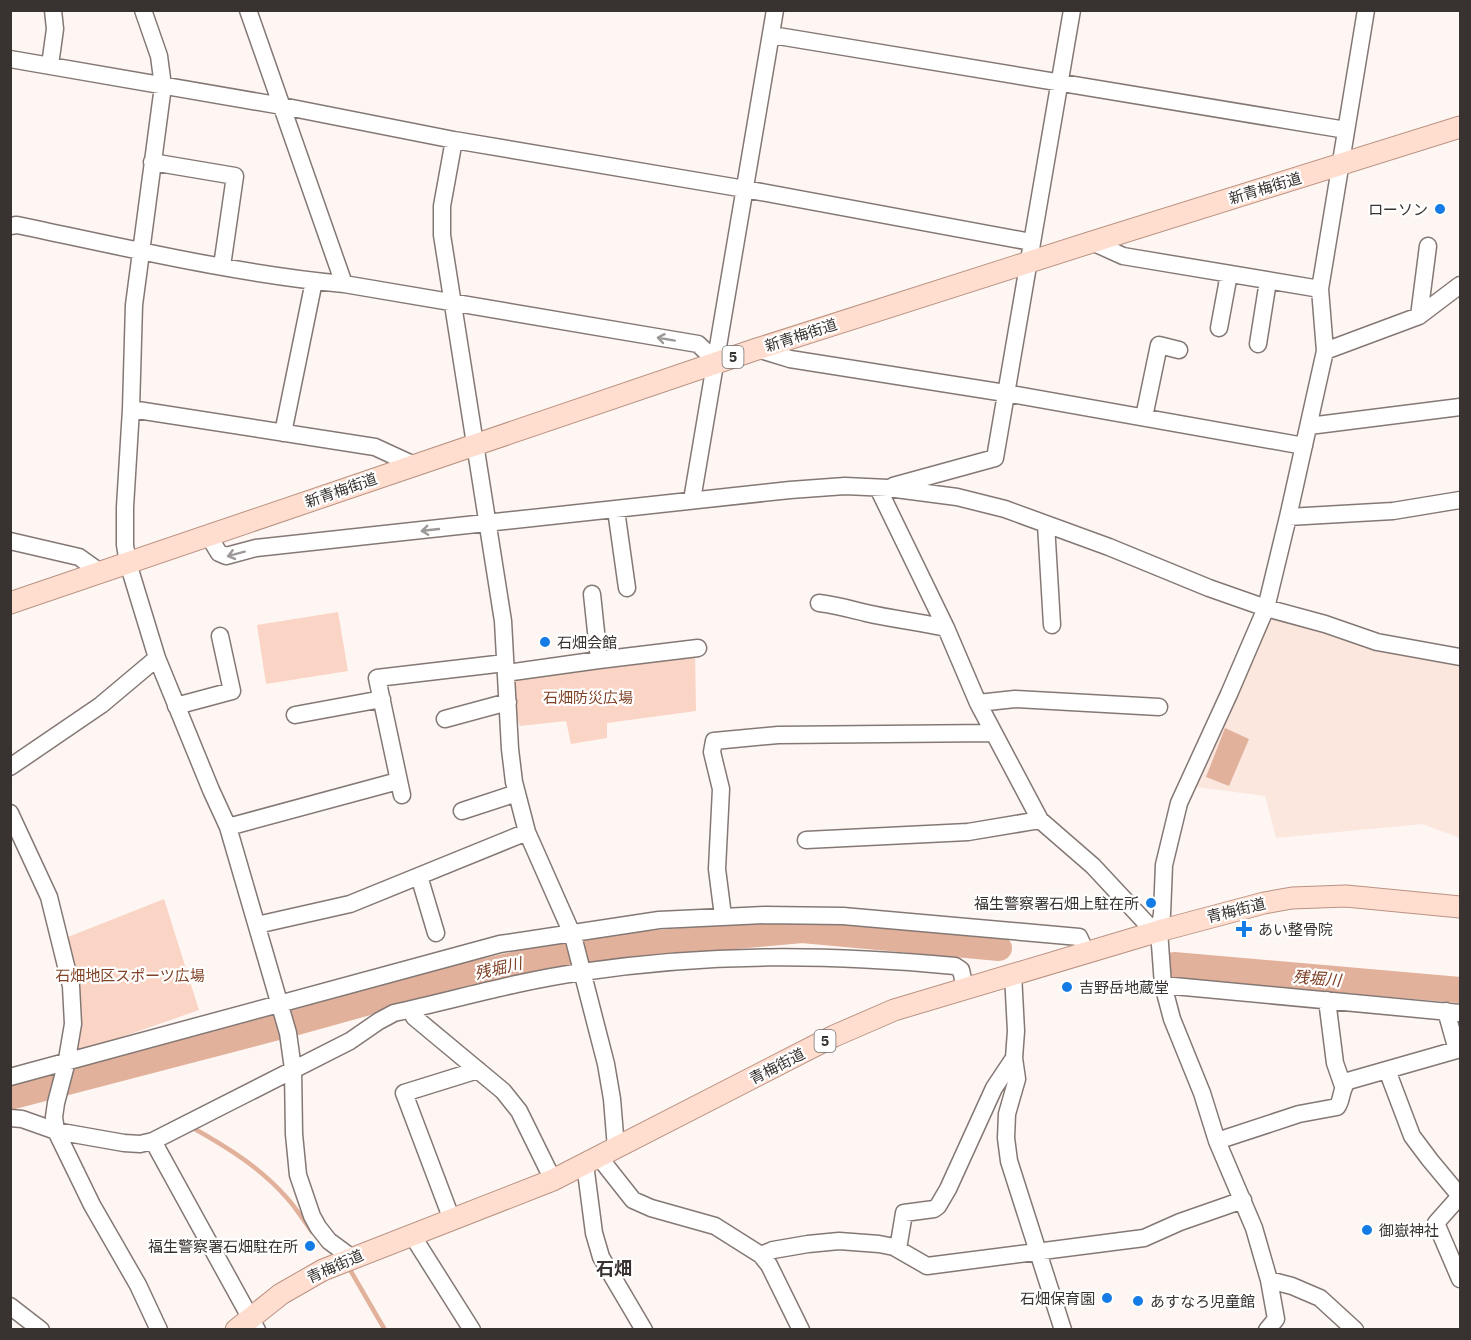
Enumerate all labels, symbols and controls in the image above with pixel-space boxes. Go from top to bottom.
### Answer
street label: 新青梅街道 [1226,168,1304,208]
place label: ローソン [1368,200,1428,219]
marker: ローソン [1433,202,1447,216]
street label: 新青梅街道 [762,314,840,356]
one-way arrow [656,333,676,344]
road number: 5 [722,346,744,368]
street label: 新青梅街道 [302,469,380,511]
one-way arrow [420,525,440,536]
one-way arrow [227,548,246,560]
place label: 石畑会館 [557,633,617,652]
marker: 石畑会館 [538,635,552,649]
park label: 石畑防災広場 [543,688,633,707]
place label: 福生警察署石畑上駐在所 [974,894,1139,913]
street label: 青梅街道 [1205,894,1267,926]
marker: 福生警察署石畑上駐在所 [1144,896,1158,910]
marker: あい整骨院 [1235,920,1253,938]
place label: あい整骨院 [1258,920,1333,939]
water label: 残堀川 [472,952,526,983]
park label: 石畑地区スポーツ広場 [55,966,205,985]
water label: 残堀川 [1292,966,1344,990]
place label: 吉野岳地蔵堂 [1079,978,1169,997]
marker: 吉野岳地蔵堂 [1060,980,1074,994]
road number: 5 [814,1030,836,1052]
street label: 青梅街道 [746,1044,808,1088]
place label: 御嶽神社 [1379,1221,1439,1240]
marker: 御嶽神社 [1360,1223,1374,1237]
place label: 福生警察署石畑駐在所 [148,1237,298,1256]
marker: 福生警察署石畑駐在所 [303,1239,317,1253]
street label: 青梅街道 [304,1245,366,1287]
district label: 石畑 [596,1257,632,1280]
place label: 石畑保育園 [1020,1289,1095,1308]
marker: 石畑保育園 [1100,1291,1114,1305]
place label: あすなろ児童館 [1150,1292,1255,1311]
marker: あすなろ児童館 [1131,1294,1145,1308]

